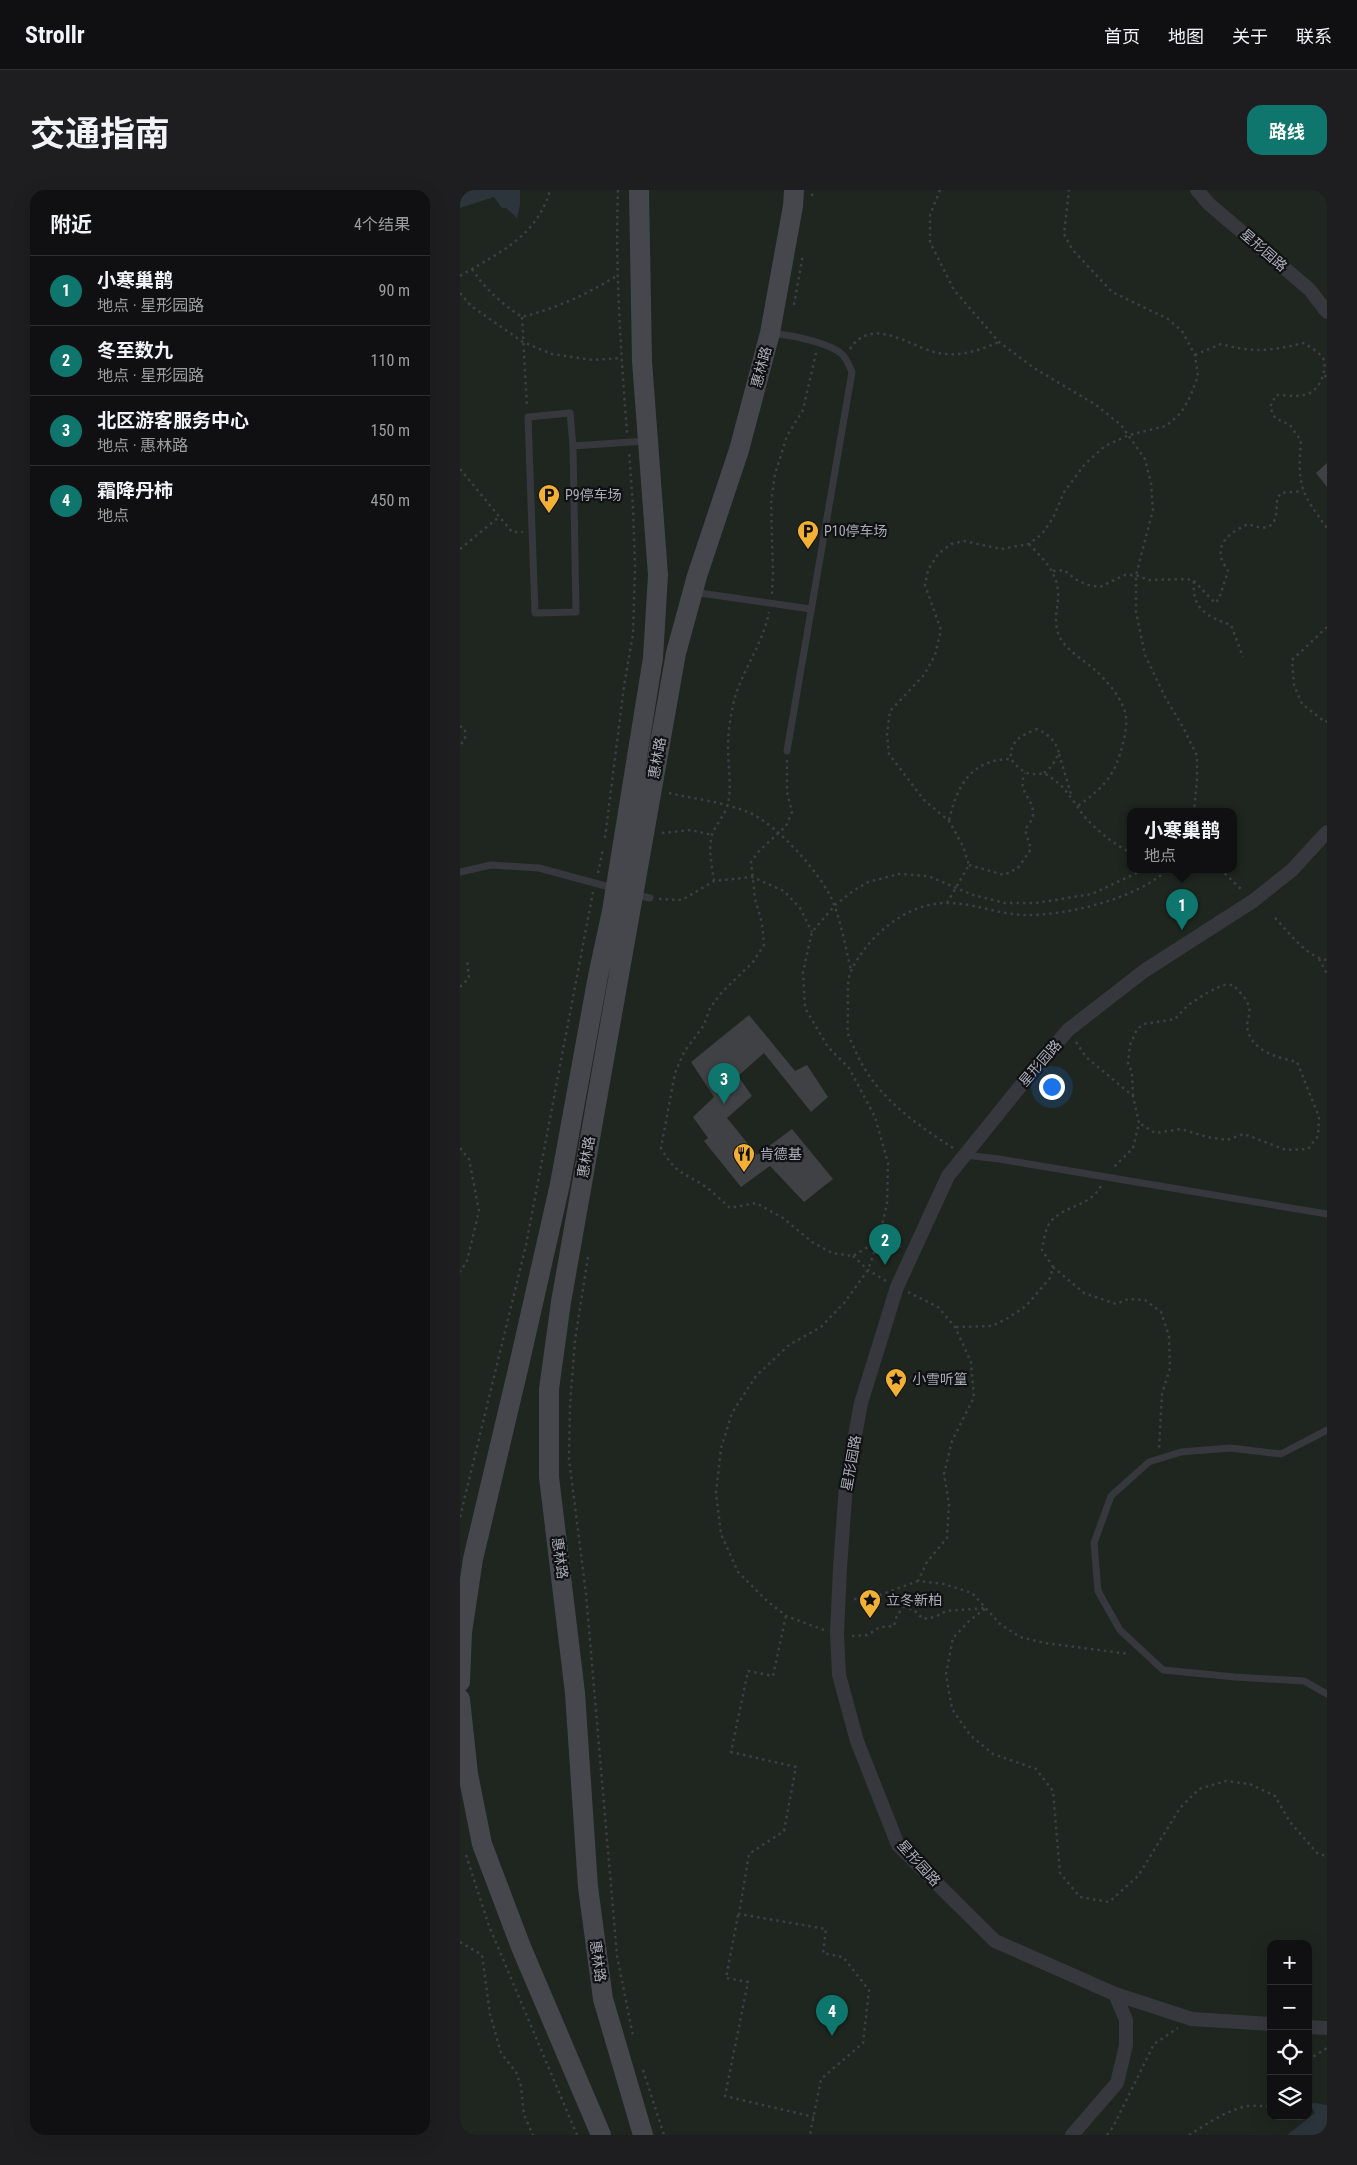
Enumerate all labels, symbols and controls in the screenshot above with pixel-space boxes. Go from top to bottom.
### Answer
text: Strollr [25,21,85,49]
text: 首页 [1104,26,1140,47]
text: 地图 [1168,26,1204,47]
text: 关于 [1232,26,1268,47]
text: 联系 [1296,26,1332,47]
button: 路线 [1247,105,1327,155]
text: 交通指南 [30,114,170,155]
text: 附近 [50,213,92,237]
text: 4个结果 [354,215,410,234]
street label: 星形园路 [1238,226,1290,274]
text: 小寒巢鹊 [97,269,173,292]
text: 1 [62,281,70,300]
text: 90 m [378,281,410,300]
text: 地点 · 星形园路 [97,296,204,315]
text: 冬至数九 [97,339,173,362]
street label: 惠林路 [748,345,774,389]
text: 2 [62,351,70,370]
text: 110 m [371,351,410,370]
text: 地点 · 星形园路 [97,366,204,385]
text: 北区游客服务中心 [97,409,249,432]
text: 3 [62,421,70,440]
text: 150 m [371,421,410,440]
text: 地点 · 惠林路 [97,436,188,455]
text: 霜降丹柿 [97,479,173,502]
parking icon: P9停车场 [537,483,561,514]
place label: P9停车场 [565,487,622,503]
text: 4 [62,491,70,510]
text: 450 m [371,491,410,510]
text: 地点 [97,506,129,525]
parking icon: P10停车场 [796,519,820,550]
place label: P10停车场 [824,523,888,539]
street label: 惠林路 [645,736,669,780]
popup [1127,808,1237,873]
text: 小寒巢鹊 [1144,819,1220,842]
text: 地点 [1144,846,1176,865]
pin: 1 [1166,889,1198,930]
street label: 星形园路 [1016,1037,1064,1089]
pin: 3 [708,1063,740,1104]
your location [1039,1074,1065,1100]
street label: 惠林路 [574,1135,598,1179]
restaurant icon: 肯德基 [732,1142,756,1173]
place label: 肯德基 [760,1146,802,1162]
pin: 2 [869,1224,901,1265]
place icon: 小雪听篁 [884,1367,908,1398]
place label: 小雪听篁 [912,1371,968,1387]
street label: 星形园路 [838,1434,864,1492]
street label: 惠林路 [549,1536,571,1580]
place icon: 立冬新柏 [858,1588,882,1619]
place label: 立冬新柏 [886,1592,942,1608]
street label: 星形园路 [894,1837,944,1889]
street label: 惠林路 [587,1939,609,1983]
map controls [1267,1940,1312,2120]
button: + [1267,1940,1312,1985]
button: − [1267,1985,1312,2030]
pin: 4 [816,1995,848,2036]
button: locate [1267,2030,1312,2075]
button: layers [1267,2075,1312,2120]

